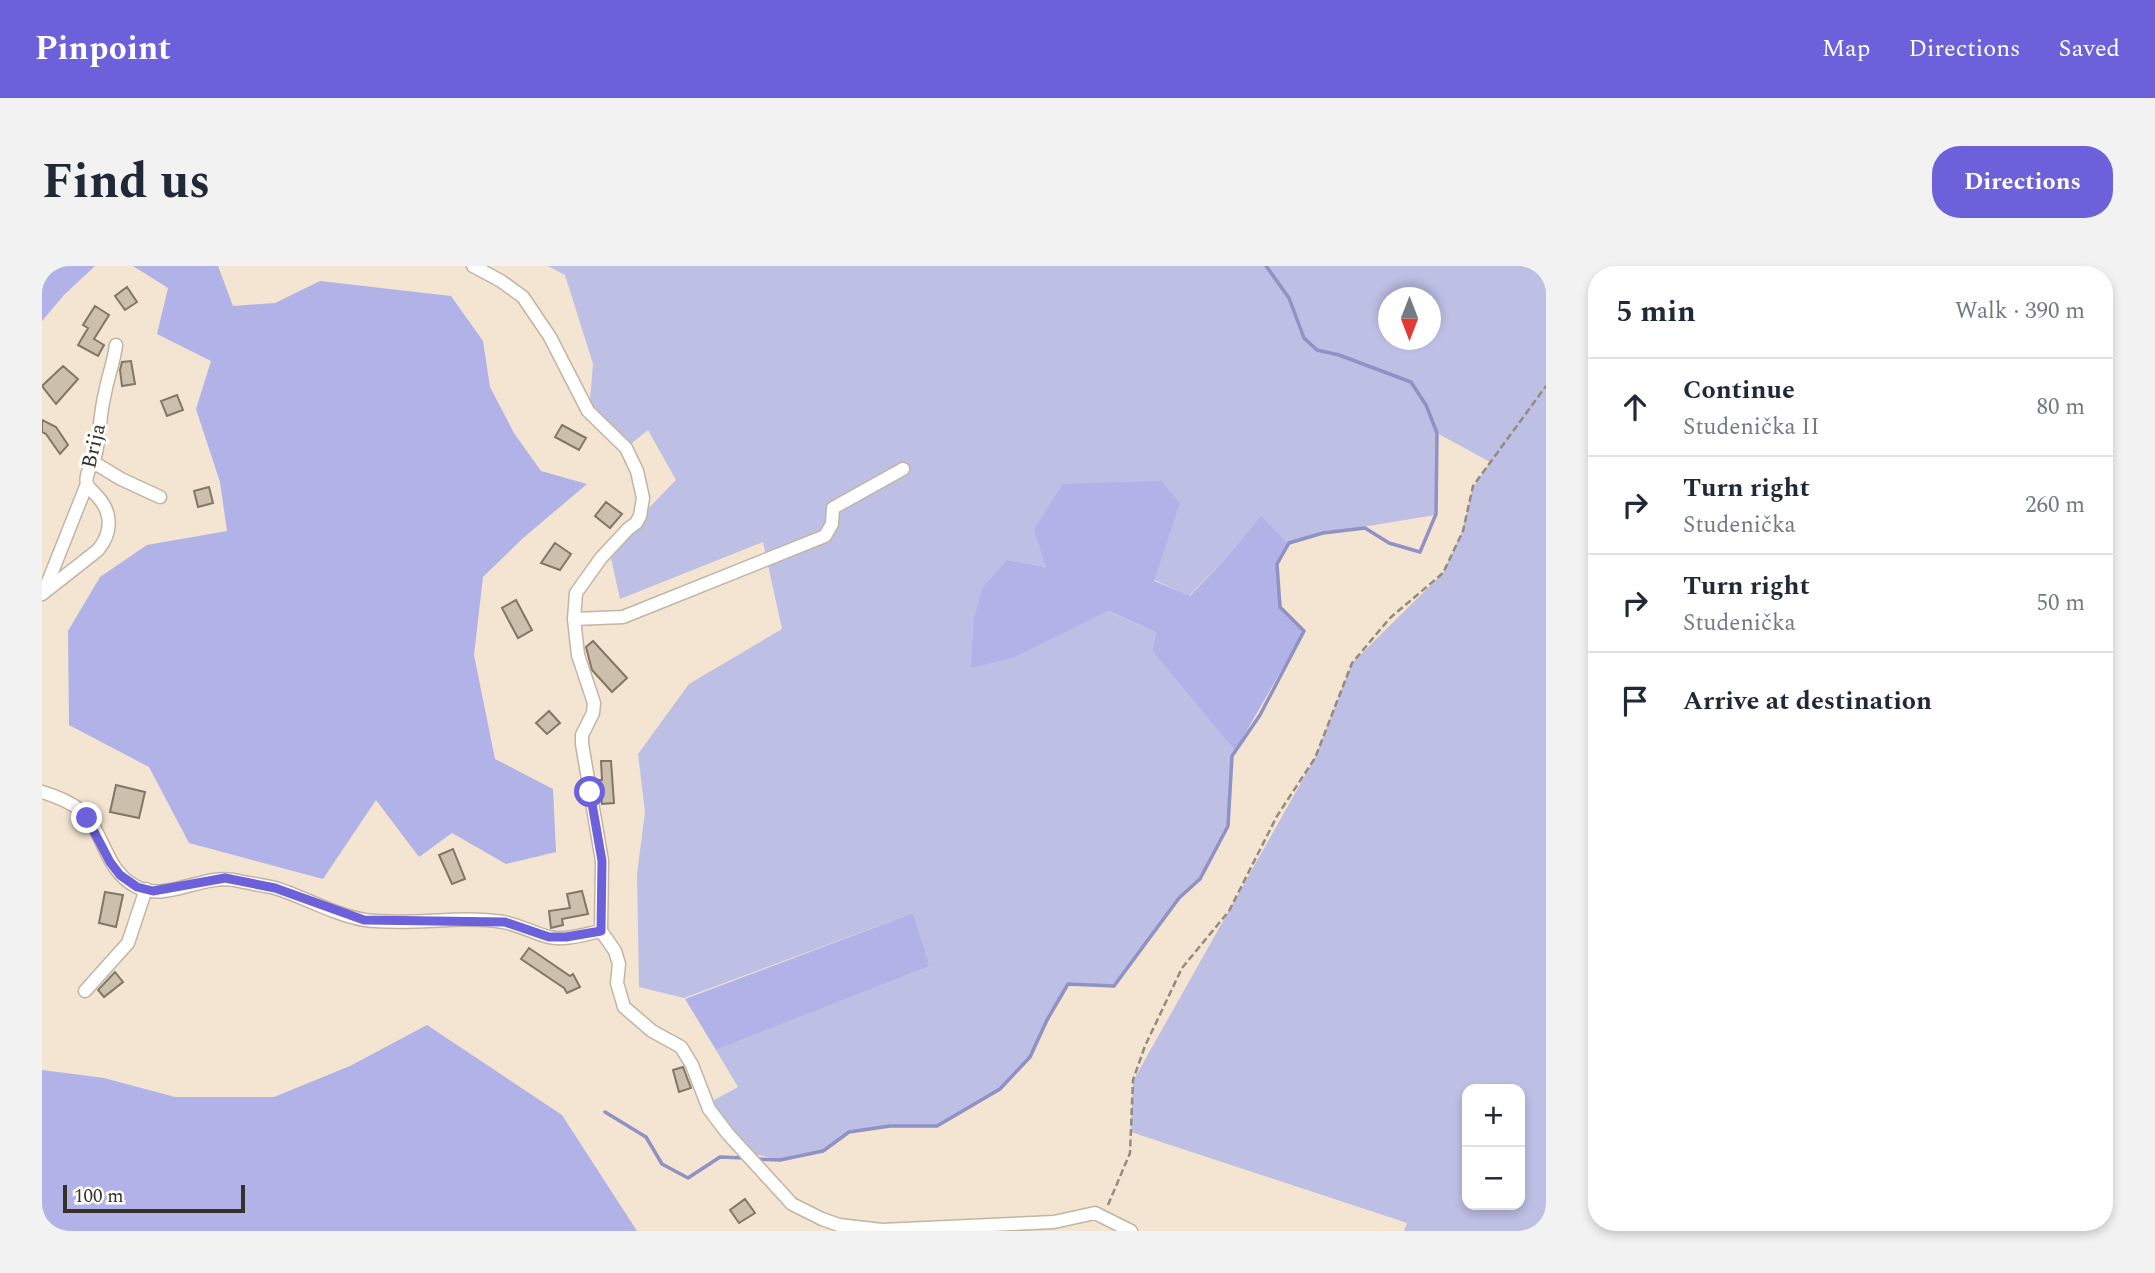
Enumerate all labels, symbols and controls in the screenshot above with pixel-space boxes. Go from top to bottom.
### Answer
text: Pinpoint [35,24,171,74]
text: Map [1822,31,1870,67]
text: Directions [1908,31,2020,67]
text: Saved [2058,31,2120,67]
text: Find us [42,145,210,220]
button: Directions [1932,146,2113,218]
north arrow [1378,287,1441,350]
text: 5 min [1616,289,1696,335]
text: Walk · 390 m [1955,294,2085,329]
text: Continue [1683,370,1795,410]
icon: ahead [1616,388,1654,426]
text: 80 m [2036,390,2085,425]
text: Studenička II [1683,410,1819,445]
street label: Brija [73,419,115,472]
text: Turn right [1683,468,1810,508]
icon: right [1616,486,1654,524]
text: 260 m [2025,488,2085,523]
text: Studenička [1683,508,1796,543]
text: Turn right [1683,566,1810,606]
icon: right [1616,584,1654,622]
text: 50 m [2036,586,2085,621]
text: Studenička [1683,606,1796,641]
text: Arrive at destination [1683,681,1932,721]
icon: arrive [1616,682,1654,720]
route start [574,776,605,807]
route end [71,802,102,833]
map controls [1462,1084,1525,1210]
button: + [1462,1084,1525,1147]
button: − [1462,1147,1525,1210]
scale bar [63,1182,245,1214]
text: 100 m [74,1182,124,1211]

